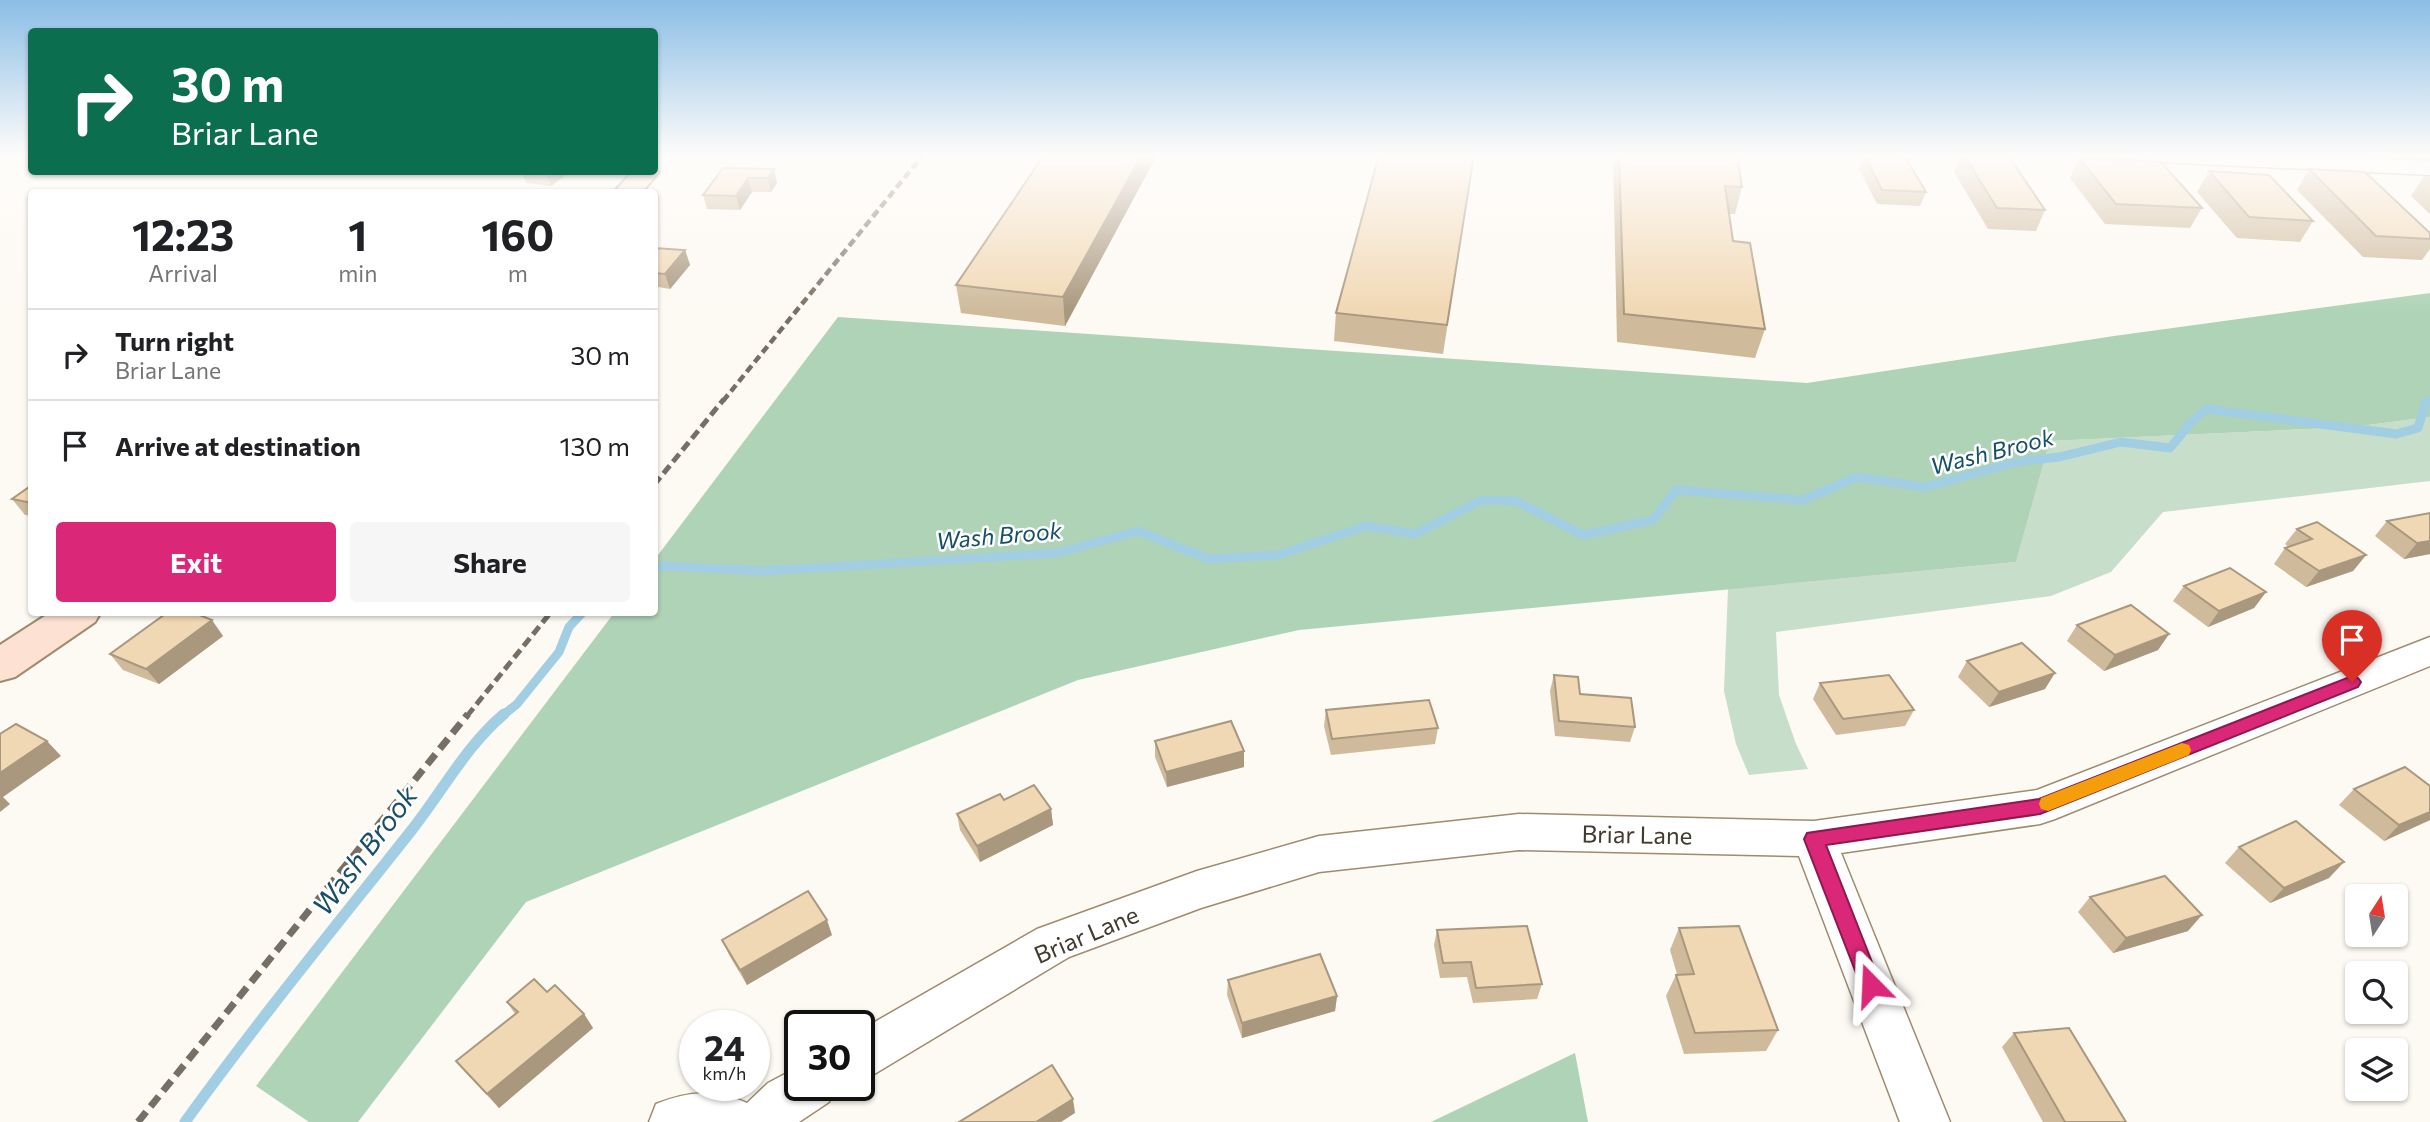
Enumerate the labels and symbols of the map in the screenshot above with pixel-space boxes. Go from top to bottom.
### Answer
water label: Wash Brook [1928,422,2057,480]
water label: Wash Brook [935,516,1063,554]
pin [2322,610,2382,682]
water label: Wash Brook [304,778,424,921]
street label: Briar Lane [1581,819,1693,849]
north arrow [2345,884,2408,947]
street label: Briar Lane [1029,899,1143,969]
position arrow [1834,948,1908,1022]
speed limit sign: 30 [784,1010,875,1101]

